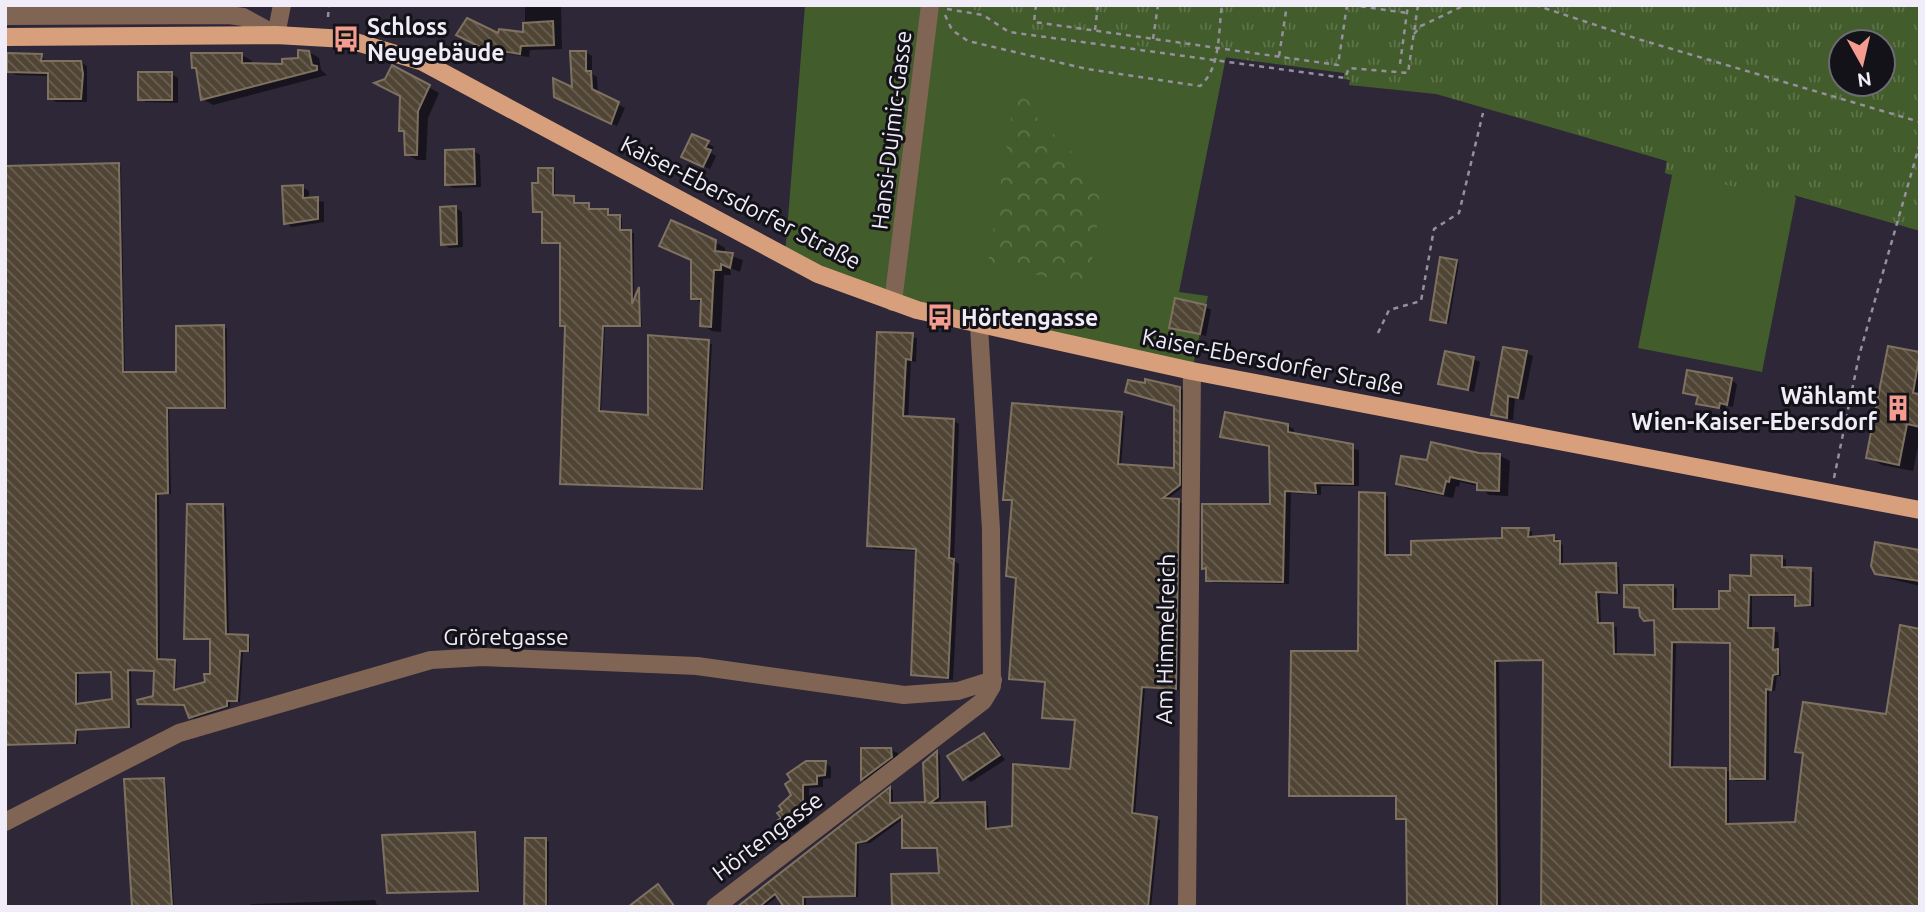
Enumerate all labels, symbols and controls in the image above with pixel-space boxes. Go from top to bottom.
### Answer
place label: Schloss Neugebäude [367,14,504,65]
bus stop icon: Schloss Neugebäude [331,24,361,54]
north arrow [1827,28,1897,98]
street label: Hansi-Dujmic-Gasse [866,29,916,231]
text: N [1856,68,1873,92]
street label: Kaiser-Ebersdorfer Straße [617,130,865,274]
bus stop icon: Hörtengasse [925,302,955,332]
place label: Hörtengasse [961,305,1098,330]
street label: Kaiser-Ebersdorfer Straße [1140,323,1406,399]
place label: Wählamt Wien-Kaiser-Ebersdorf [1631,383,1878,434]
building icon: Wählamt Wien-Kaiser-Ebersdorf [1883,393,1913,423]
street label: Am Himmelreich [1151,553,1179,725]
street label: Gröretgasse [443,624,569,649]
street label: Hörtengasse [707,787,827,885]

